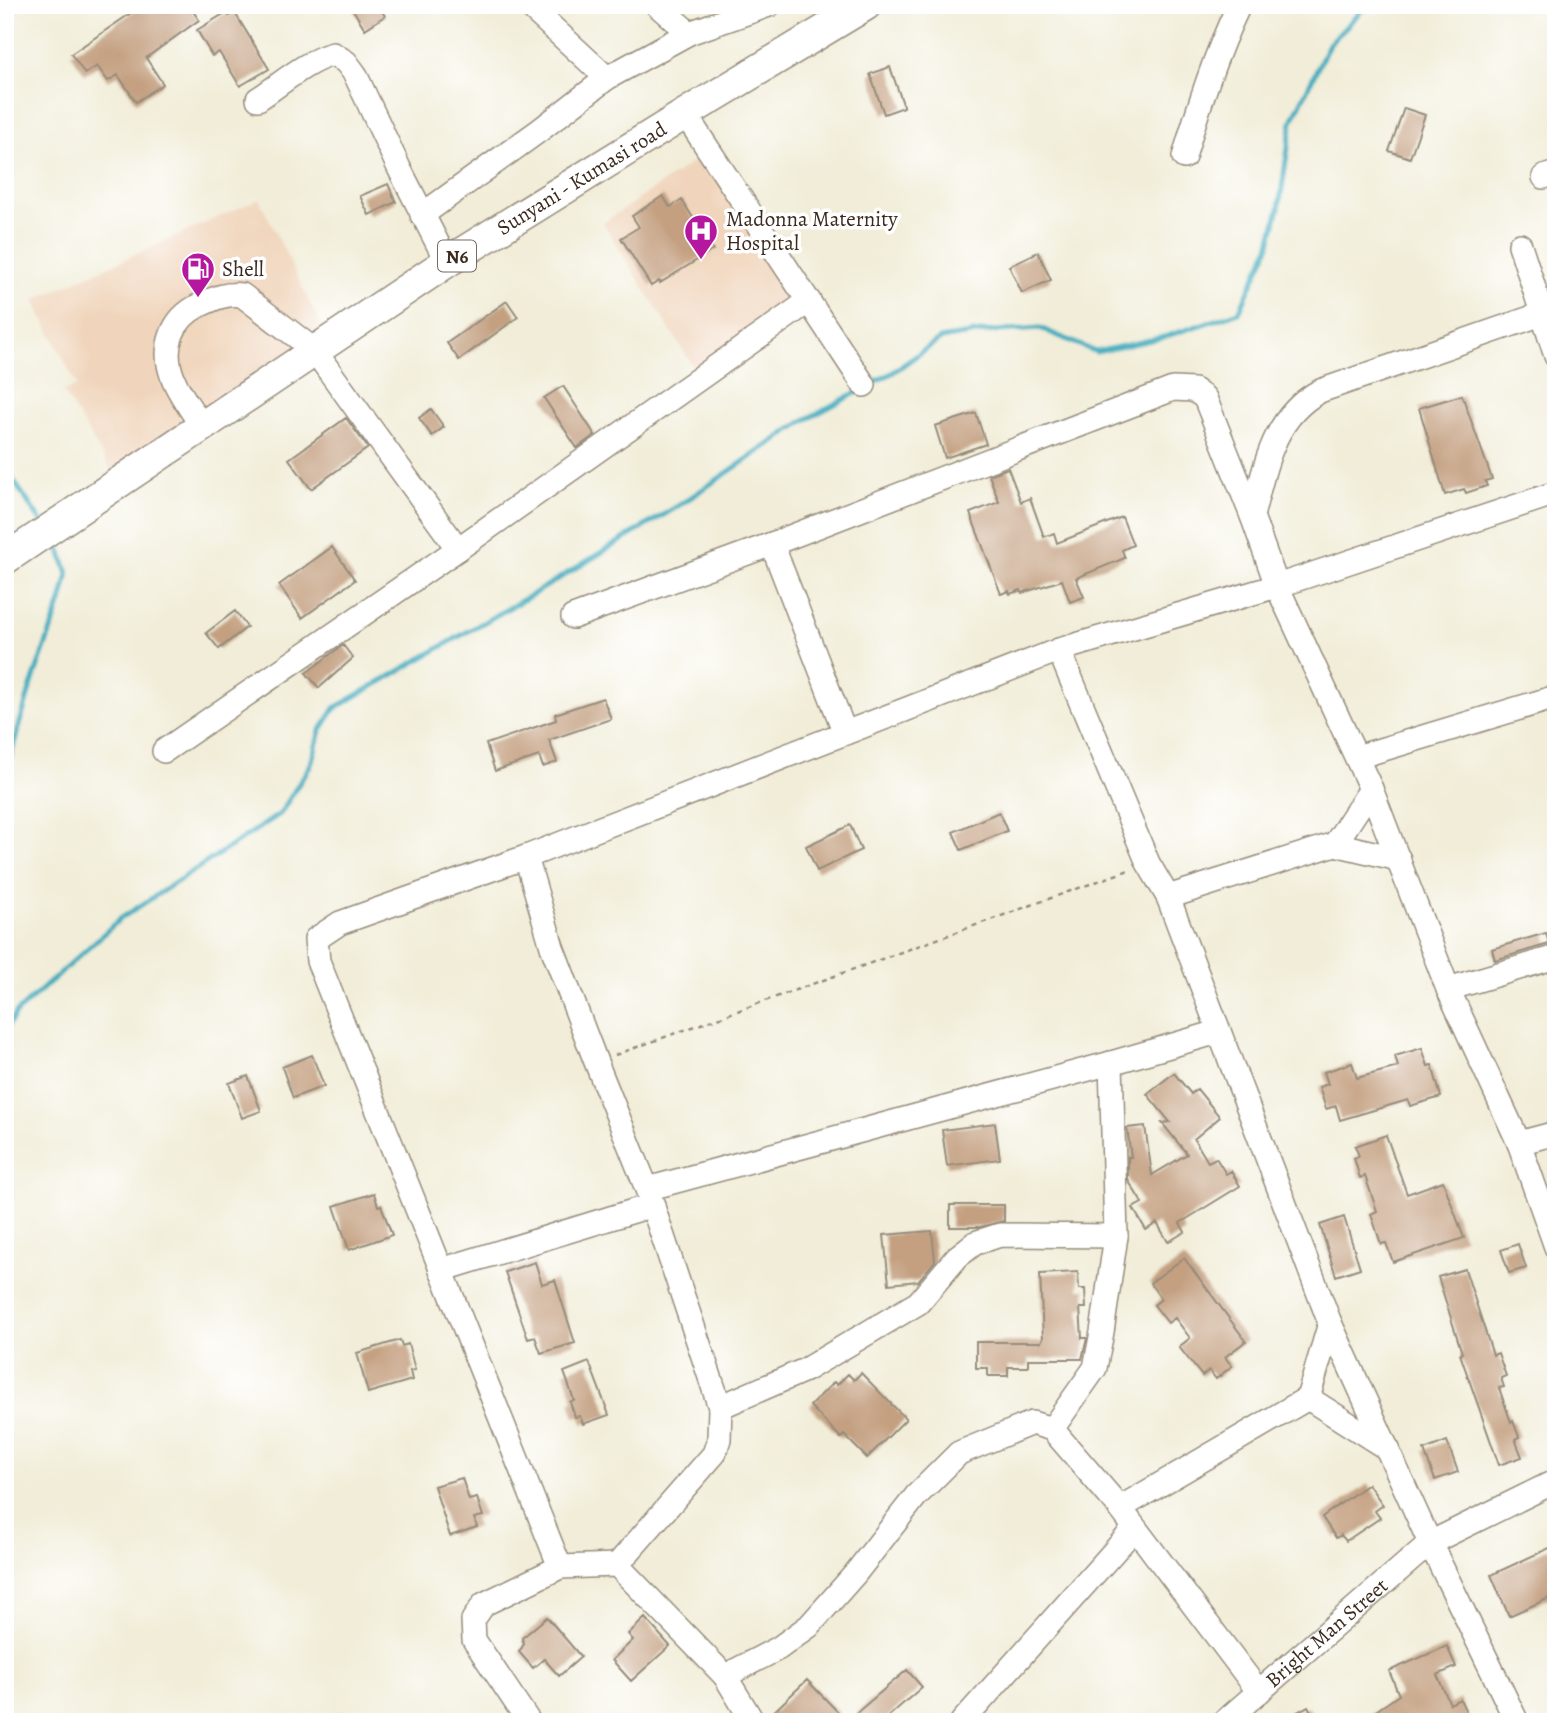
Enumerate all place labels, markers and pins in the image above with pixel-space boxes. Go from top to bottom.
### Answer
place label: Madonna Maternity Hospital [726,205,898,257]
hospital icon: Madonna Maternity Hospital [682,212,720,261]
fuel station icon: Shell [179,250,217,299]
place label: Shell [222,255,264,283]

